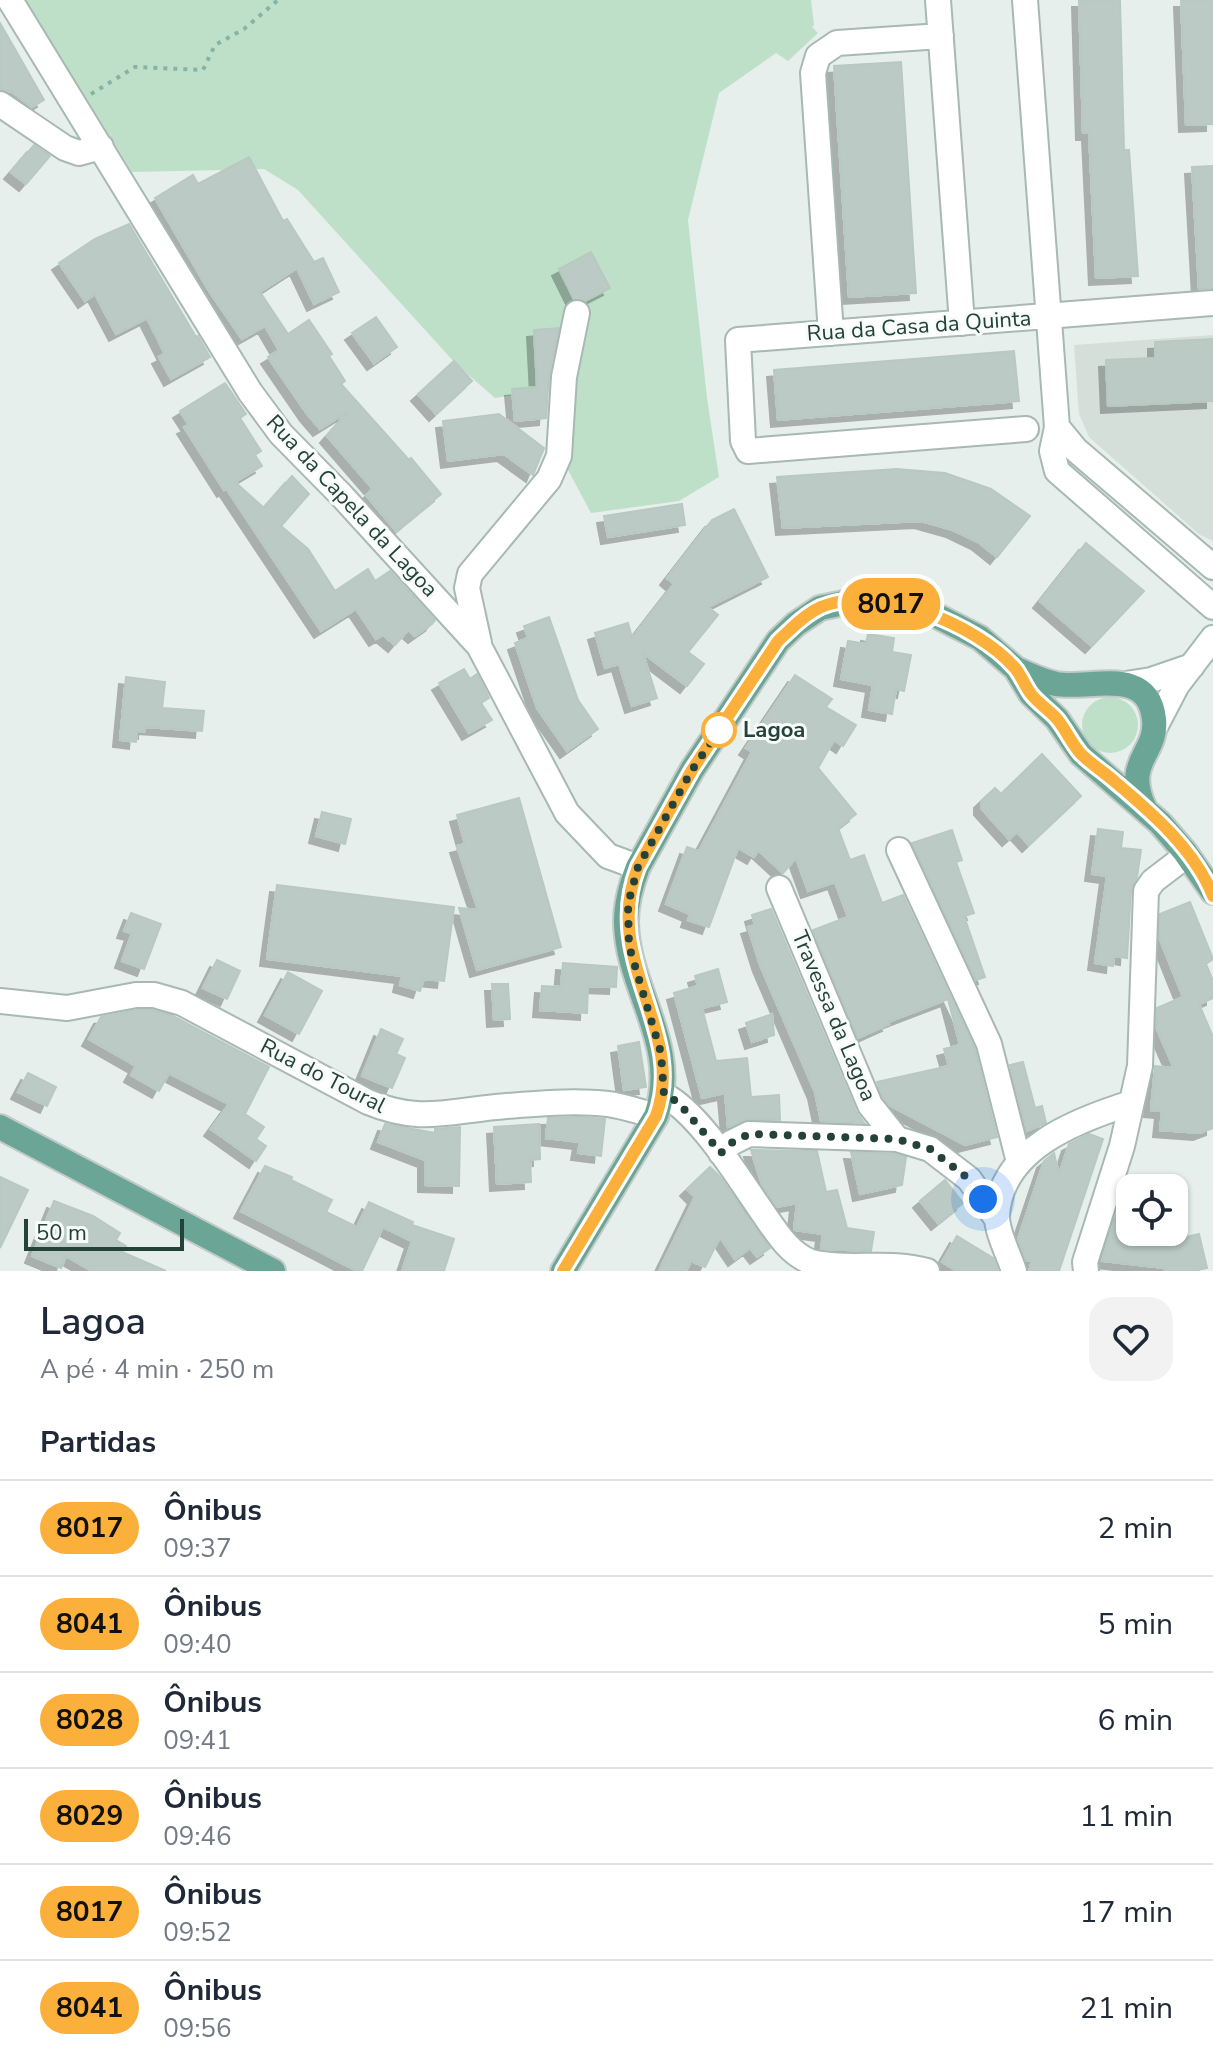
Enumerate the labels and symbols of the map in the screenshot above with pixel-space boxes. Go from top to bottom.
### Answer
street label: Rua da Casa da Quinta [806,303,1032,349]
street label: Rua da Capela da Lagoa [259,408,445,604]
line badge: 8017 [835,578,947,630]
marker: Lagoa [702,713,736,747]
place label: Lagoa [743,715,805,745]
street label: Travessa da Lagoa [784,926,884,1106]
street label: Rua do Toural [255,1031,391,1121]
your location [963,1179,1003,1219]
scale bar [24,1215,184,1251]

